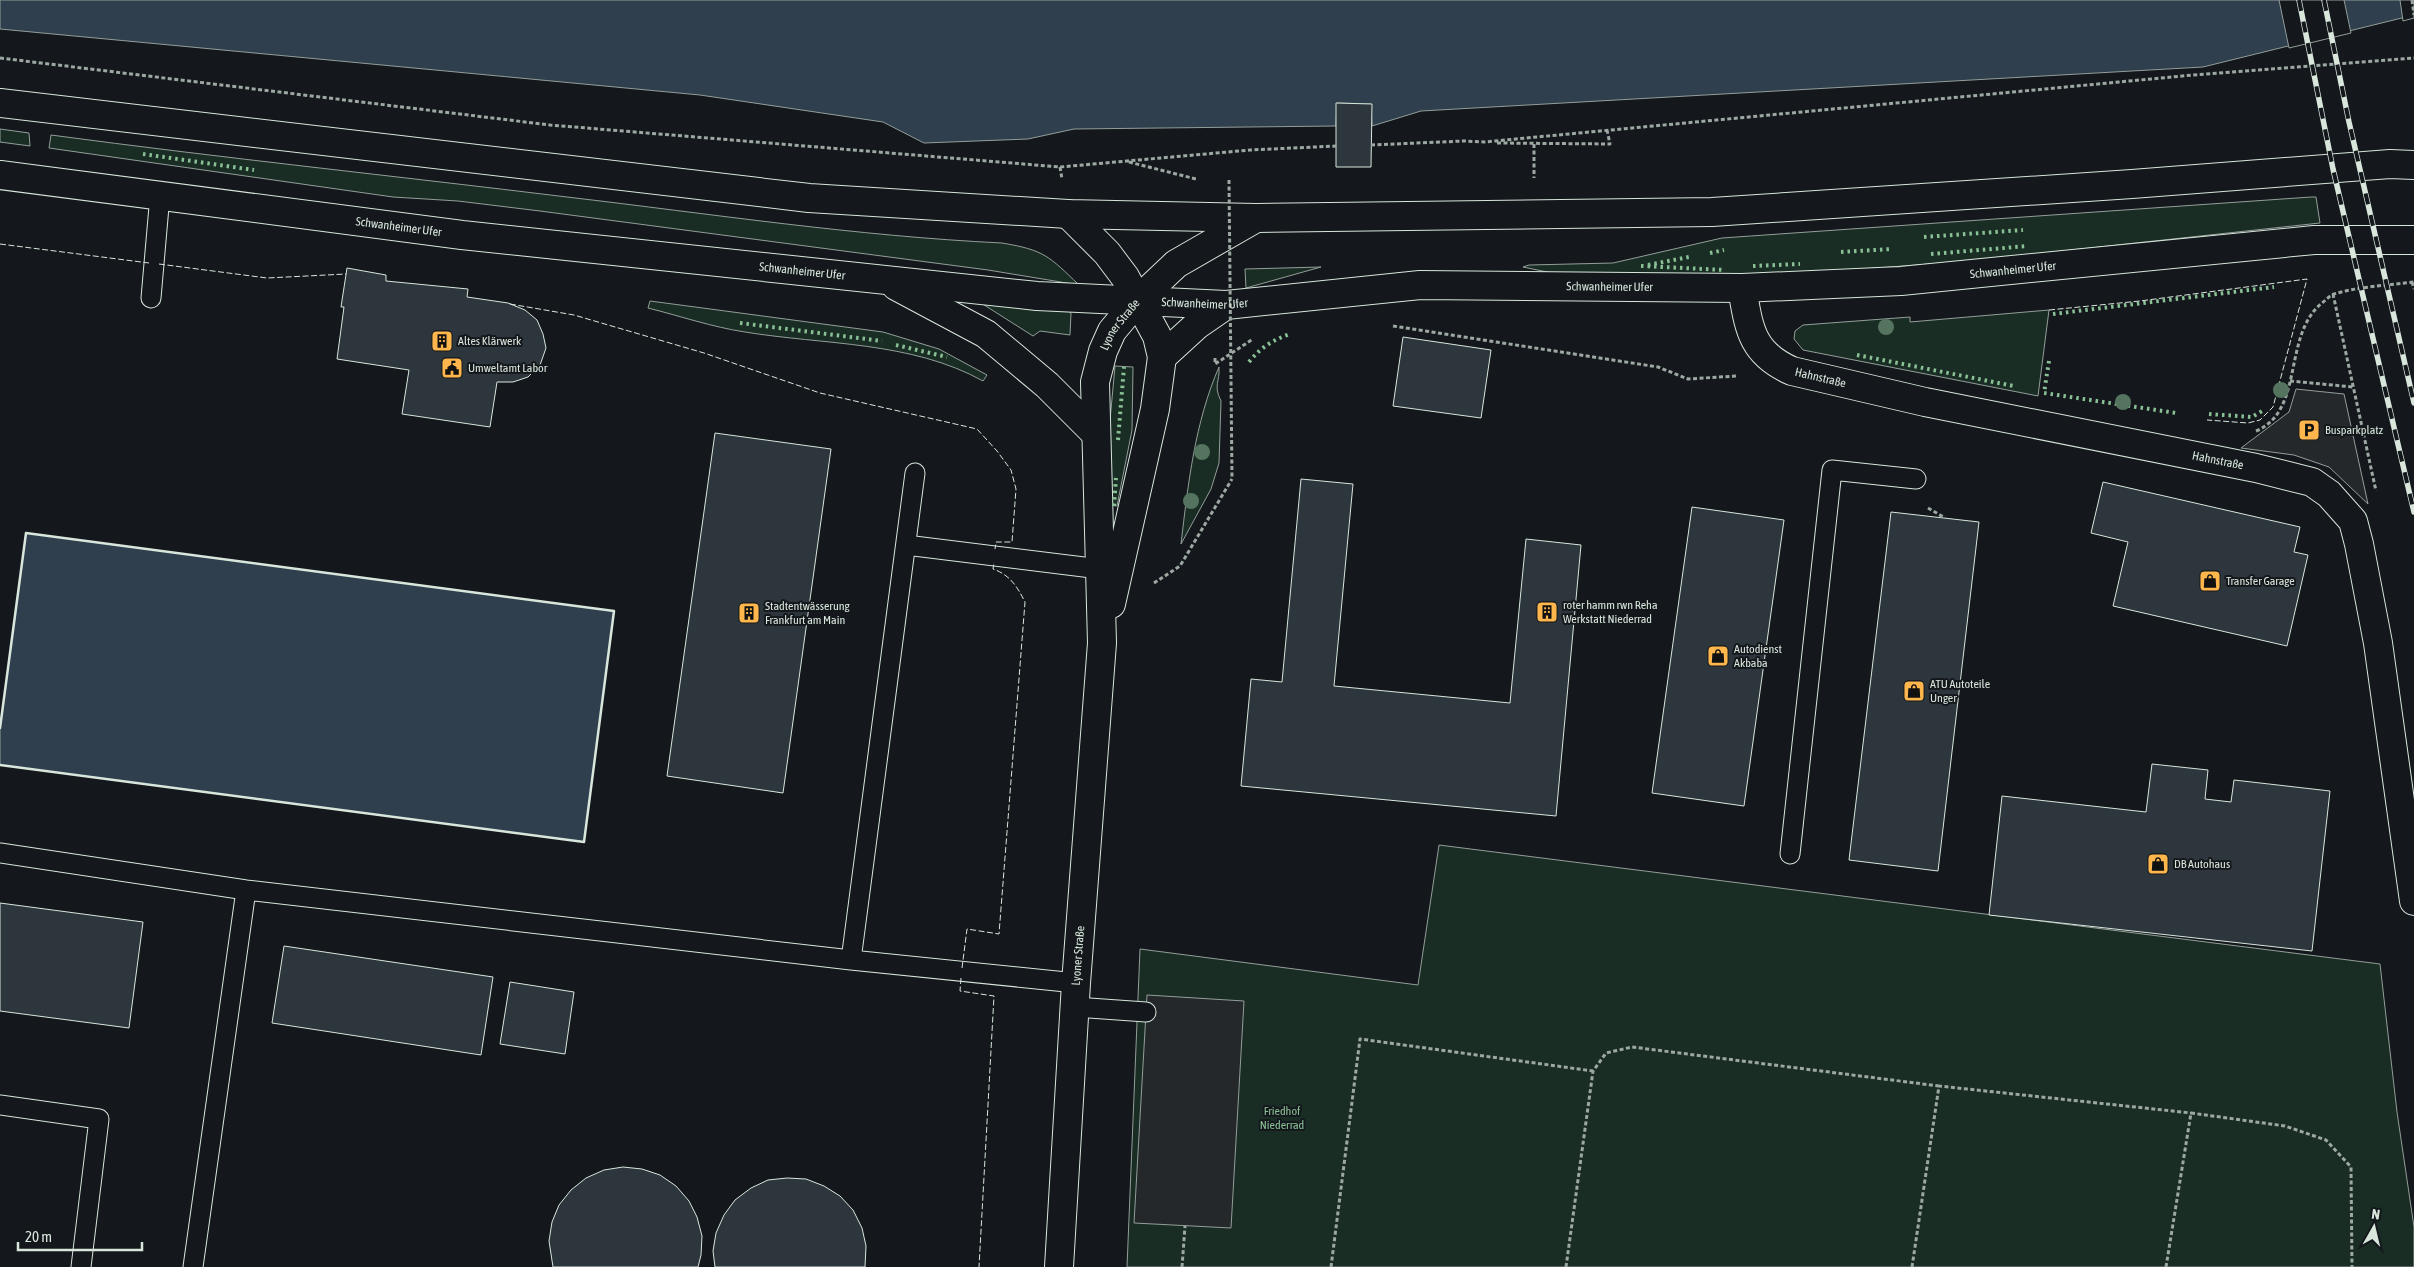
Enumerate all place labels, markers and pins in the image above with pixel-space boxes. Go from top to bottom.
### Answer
building icon: Altes Klärwerk [430,329,454,353]
place label: Altes Klärwerk [458,334,522,348]
public building icon: Umweltamt Labor [440,356,464,380]
place label: Umweltamt Labor [468,361,548,375]
parking icon: Busparkplatz [2297,418,2321,442]
place label: Busparkplatz [2325,423,2384,437]
shop icon: Transfer Garage [2198,569,2222,593]
place label: Transfer Garage [2226,574,2295,588]
place label: roter hamm rwn Reha Werkstatt Niederrad [1563,598,1658,626]
place label: Stadtentwässerung Frankfurt am Main [765,599,851,627]
building icon: roter hamm rwn Reha Werkstatt Niederrad [1535,600,1559,624]
building icon: Stadtentwässerung Frankfurt am Main [737,601,761,625]
place label: Autodienst Akbaba [1734,642,1783,670]
shop icon: Autodienst Akbaba [1706,644,1730,668]
place label: ATU Autoteile Unger [1930,677,1990,705]
shop icon: ATU Autoteile Unger [1902,679,1926,703]
shop icon: DB Autohaus [2146,852,2170,876]
place label: DB Autohaus [2174,857,2230,871]

